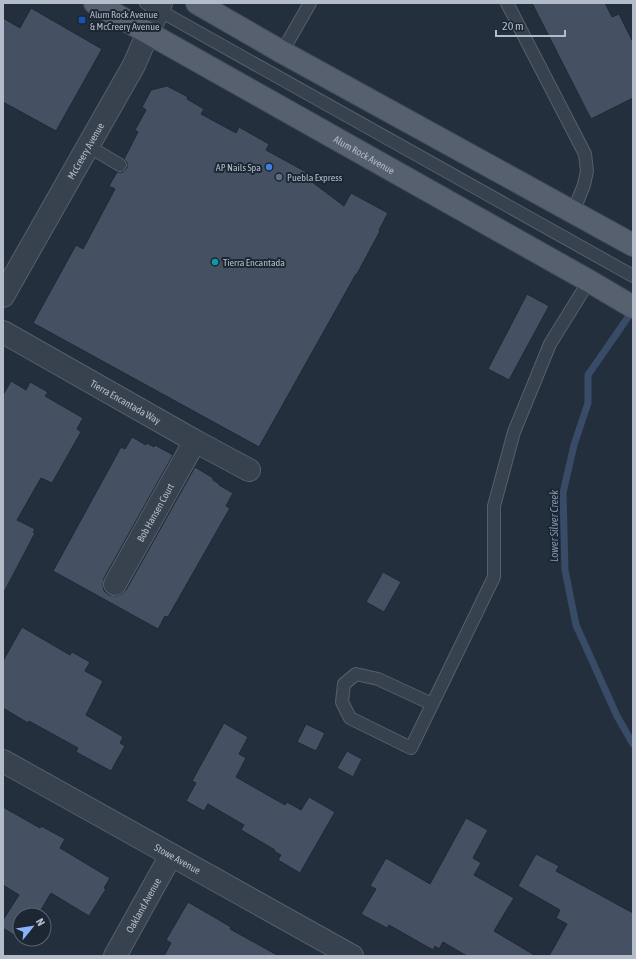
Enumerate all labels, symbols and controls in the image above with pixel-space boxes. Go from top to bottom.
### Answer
place label: Alum Rock Avenue & McCreery Avenue [90,9,160,32]
scale bar [496,12,565,38]
marker: Alum Rock Avenue & McCreery Avenue [77,15,87,25]
text: 20 m [502,19,524,33]
street label: McCreery Avenue [65,120,106,181]
street label: Alum Rock Avenue [332,133,397,176]
place label: AP Nails Spa [216,162,261,173]
marker: AP Nails Spa [264,162,274,172]
marker: Puebla Express [274,172,284,182]
place label: Puebla Express [287,172,343,183]
marker: Tierra Encantada [210,257,220,267]
place label: Tierra Encantada [223,257,285,268]
street label: Tierra Encantada Way [88,377,163,426]
street label: Bob Hansen Court [134,481,176,543]
water label: Lower Silver Creek [548,490,560,562]
street label: Stowe Avenue [153,841,203,876]
street label: Oakland Avenue [124,876,163,935]
north arrow [12,907,52,947]
text: N [34,916,47,928]

